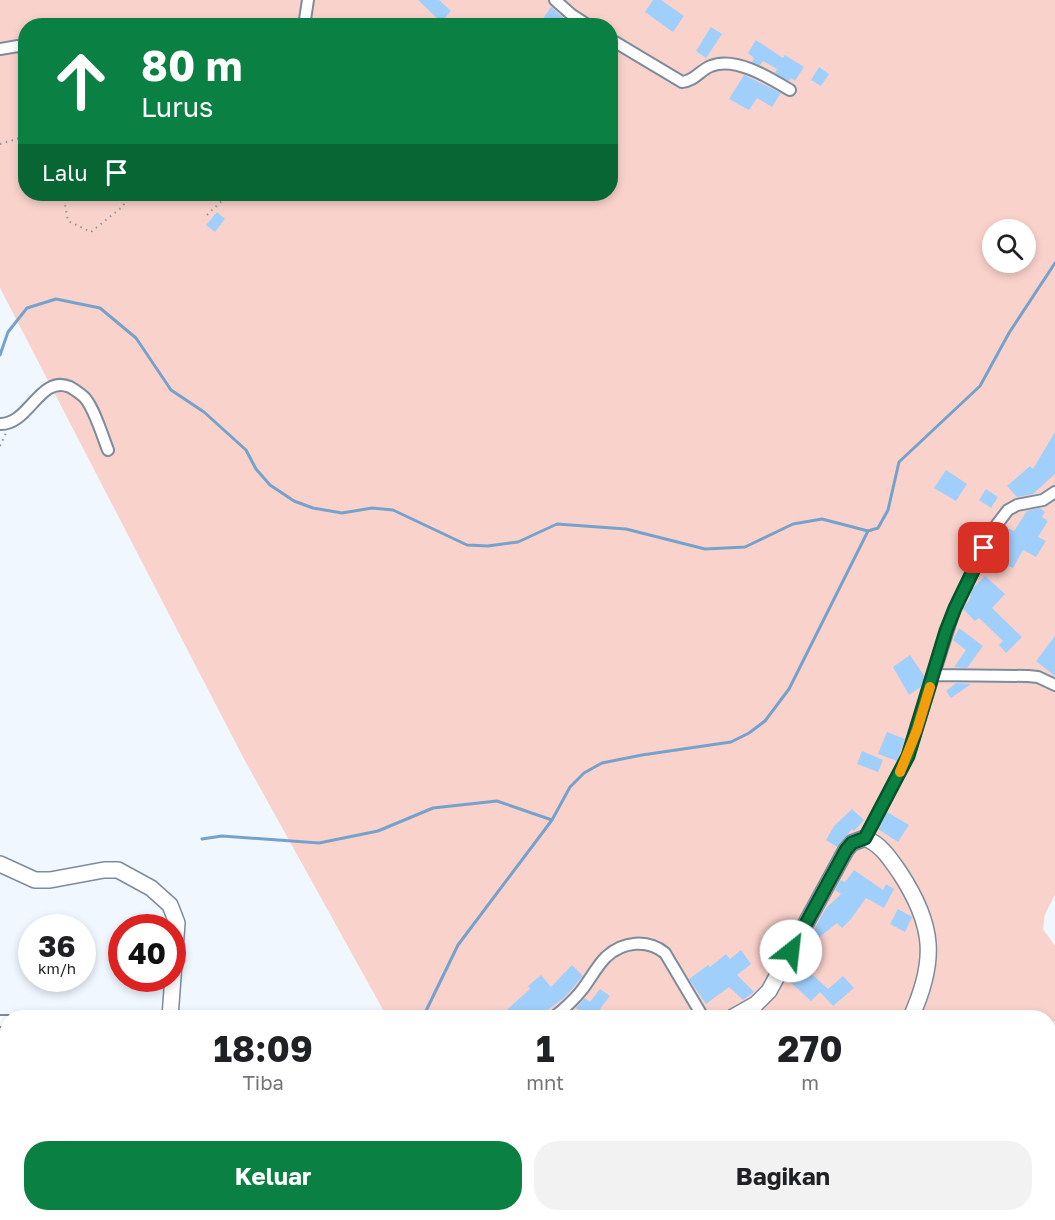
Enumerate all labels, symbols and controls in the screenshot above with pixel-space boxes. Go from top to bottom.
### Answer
text: 80 m [141,40,242,90]
icon: ahead [42,42,120,120]
text: Lurus [141,91,213,123]
icon: arrive [100,156,133,189]
text: Lalu [42,159,88,186]
map controls [982,219,1036,273]
button: search [982,219,1036,273]
pin [958,522,1009,573]
icon: arrive [967,531,1000,564]
speed limit sign: 40 [108,914,186,992]
position arrow [759,919,823,983]
text: 36 [38,928,76,964]
text: km/h [38,959,76,977]
text: 18:09 [213,1027,313,1070]
text: 1 [536,1027,554,1070]
text: 270 [778,1027,843,1070]
text: Tiba [242,1070,284,1094]
text: mnt [526,1070,564,1094]
text: m [801,1070,819,1094]
button: Keluar [24,1141,522,1210]
button: Bagikan [534,1141,1032,1210]

